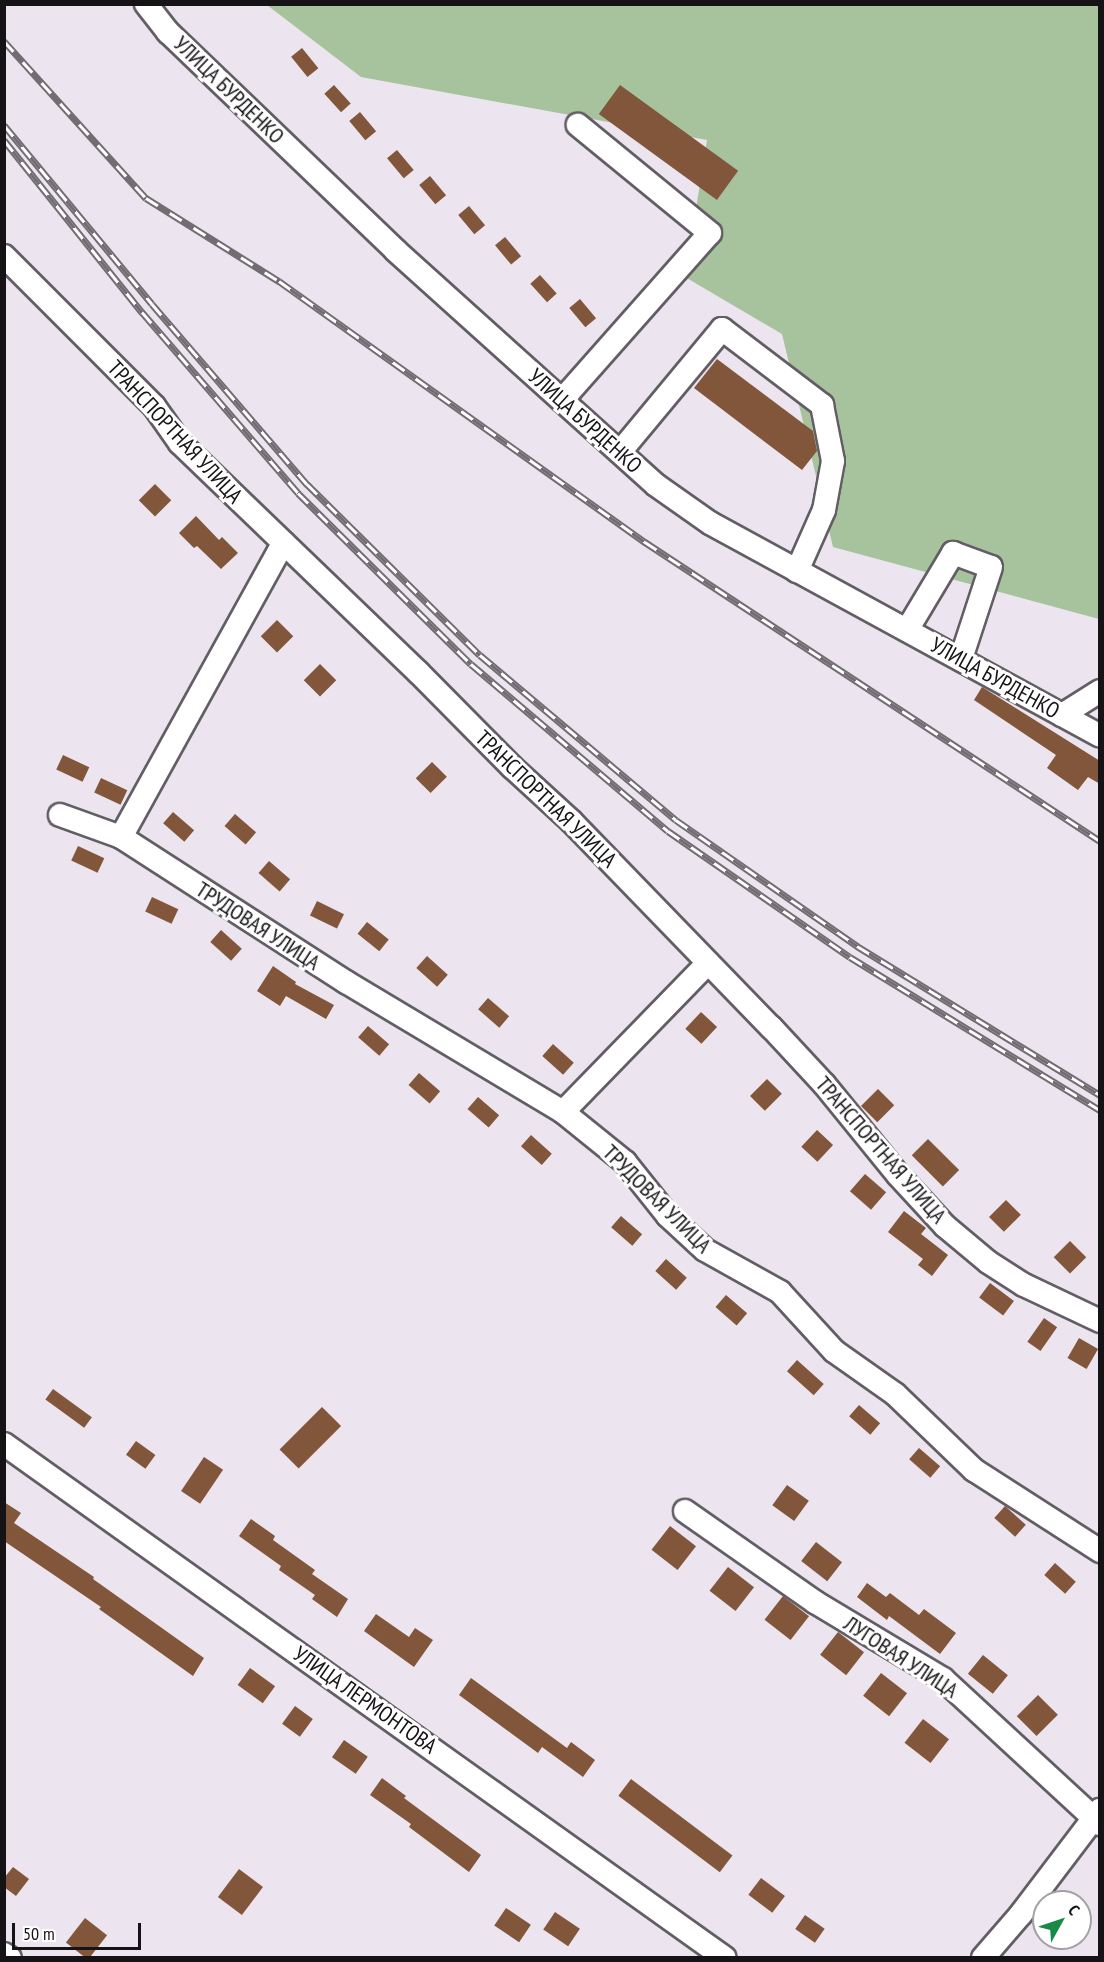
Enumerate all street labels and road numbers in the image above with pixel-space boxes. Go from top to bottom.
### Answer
street label: УЛИЦА БУРДЕНКО [168,30,290,150]
street label: ТРАНСПОРТНАЯ УЛИЦА [102,355,248,509]
street label: УЛИЦА БУРДЕНКО [523,363,647,479]
street label: УЛИЦА БУРДЕНКО [926,632,1064,724]
street label: ТРАНСПОРТНАЯ УЛИЦА [470,725,622,873]
street label: ТРУДОВАЯ УЛИЦА [191,876,325,976]
street label: ТРАНСПОРТНАЯ УЛИЦА [810,1071,952,1229]
street label: ТРУДОВАЯ УЛИЦА [597,1139,717,1259]
street label: ЛУГОВАЯ УЛИЦА [839,1610,963,1704]
street label: УЛИЦА ЛЕРМОНТОВА [288,1640,442,1760]

